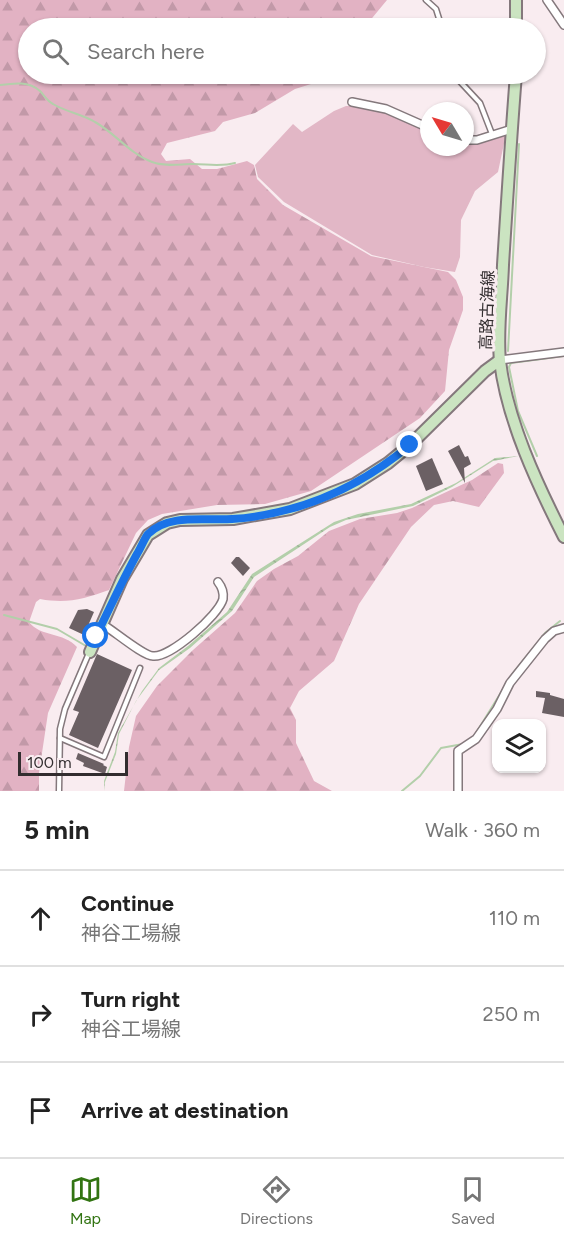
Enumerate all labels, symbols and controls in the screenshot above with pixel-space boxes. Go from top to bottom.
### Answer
search box [18,18,546,84]
icon: search [39,35,72,68]
text: Search here [87,38,205,65]
north arrow [420,102,474,156]
street label: 高路古海線 [476,270,498,350]
route end [396,431,422,457]
route start [82,622,108,648]
map controls [492,719,546,773]
button: layers [492,719,546,773]
scale bar [18,749,128,776]
text: 100 m [27,753,72,772]
text: 5 min [24,814,90,846]
text: Walk · 360 m [425,818,540,842]
text: Continue [81,890,174,917]
icon: ahead [24,902,57,935]
text: 110 m [489,906,540,930]
text: 神谷工場線 [81,921,181,945]
text: Turn right [81,986,180,1013]
icon: right [24,998,57,1031]
text: 250 m [483,1002,540,1026]
text: 神谷工場線 [81,1017,181,1041]
icon: arrive [24,1094,57,1127]
text: Arrive at destination [81,1097,289,1124]
tab: Map [69,1173,102,1228]
tab: Directions [240,1173,313,1228]
tab: Saved [451,1173,495,1228]

